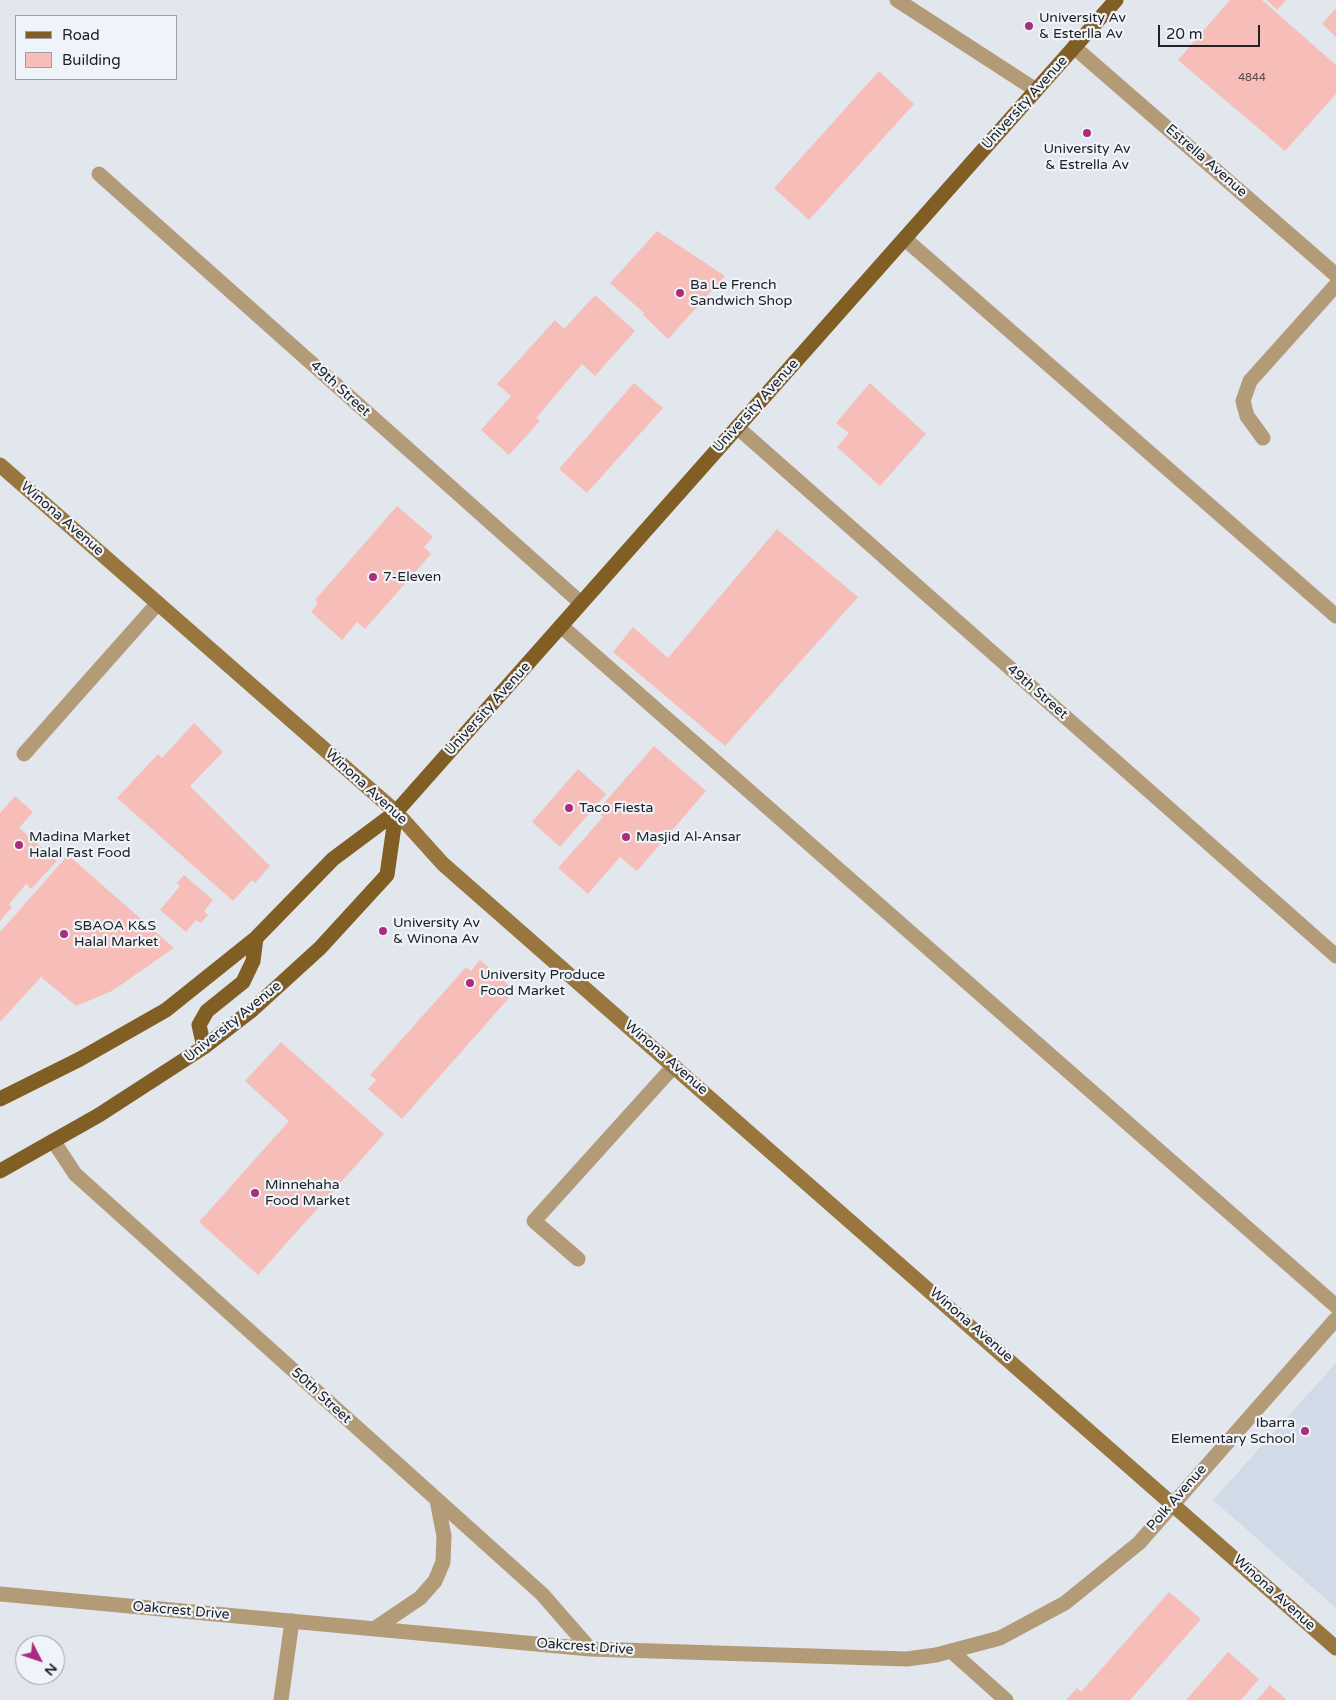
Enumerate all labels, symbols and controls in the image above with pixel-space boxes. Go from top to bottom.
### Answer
place label: University Av & Esterlla Av [1039,10,1126,42]
legend [15,15,178,80]
scale bar [1161,15,1264,47]
marker: University Av & Esterlla Av [1023,20,1035,32]
text: 20 m [1166,25,1203,43]
text: Road [62,26,100,44]
text: Building [62,51,121,69]
street label: University Avenue [979,53,1071,153]
house number: 4844 [1238,71,1266,85]
street label: Estrella Avenue [1162,121,1250,201]
marker: University Av & Estrella Av [1081,127,1093,139]
place label: University Av & Estrella Av [1044,141,1130,174]
place label: Ba Le French Sandwich Shop [690,277,792,310]
marker: Ba Le French Sandwich Shop [674,287,686,299]
street label: University Avenue [710,356,802,456]
street label: 49th Street [306,358,374,420]
street label: Winona Avenue [17,478,107,560]
place label: 7-Eleven [383,569,441,585]
marker: 7-Eleven [367,571,379,583]
street label: University Avenue [442,659,534,759]
street label: 49th Street [1003,661,1071,723]
street label: Winona Avenue [321,746,411,828]
place label: Taco Fiesta [579,800,653,816]
marker: Taco Fiesta [563,802,575,814]
place label: Madina Market Halal Fast Food [29,829,131,862]
place label: Masjid Al-Ansar [636,829,741,845]
marker: Masjid Al-Ansar [620,831,632,843]
marker: Madina Market Halal Fast Food [13,839,25,851]
place label: University Av & Winona Av [393,915,480,948]
place label: SBAOA K&S Halal Market [74,918,158,950]
marker: University Av & Winona Av [377,925,389,937]
marker: SBAOA K&S Halal Market [58,928,70,940]
place label: University Produce Food Market [480,967,605,1000]
marker: University Produce Food Market [464,977,476,989]
street label: University Avenue [181,978,285,1066]
street label: Winona Avenue [621,1017,711,1099]
place label: Minnehaha Food Market [265,1177,350,1210]
marker: Minnehaha Food Market [249,1187,261,1199]
street label: Winona Avenue [926,1284,1016,1366]
street label: 50th Street [287,1365,355,1427]
place label: Ibarra Elementary School [1171,1415,1295,1448]
marker: Ibarra Elementary School [1299,1425,1311,1437]
street label: Polk Avenue [1144,1461,1210,1535]
street label: Winona Avenue [1229,1552,1319,1634]
street label: Oakcrest Drive [132,1598,230,1624]
north arrow [15,1635,65,1685]
street label: Oakcrest Drive [536,1635,634,1659]
text: N [41,1660,61,1679]

